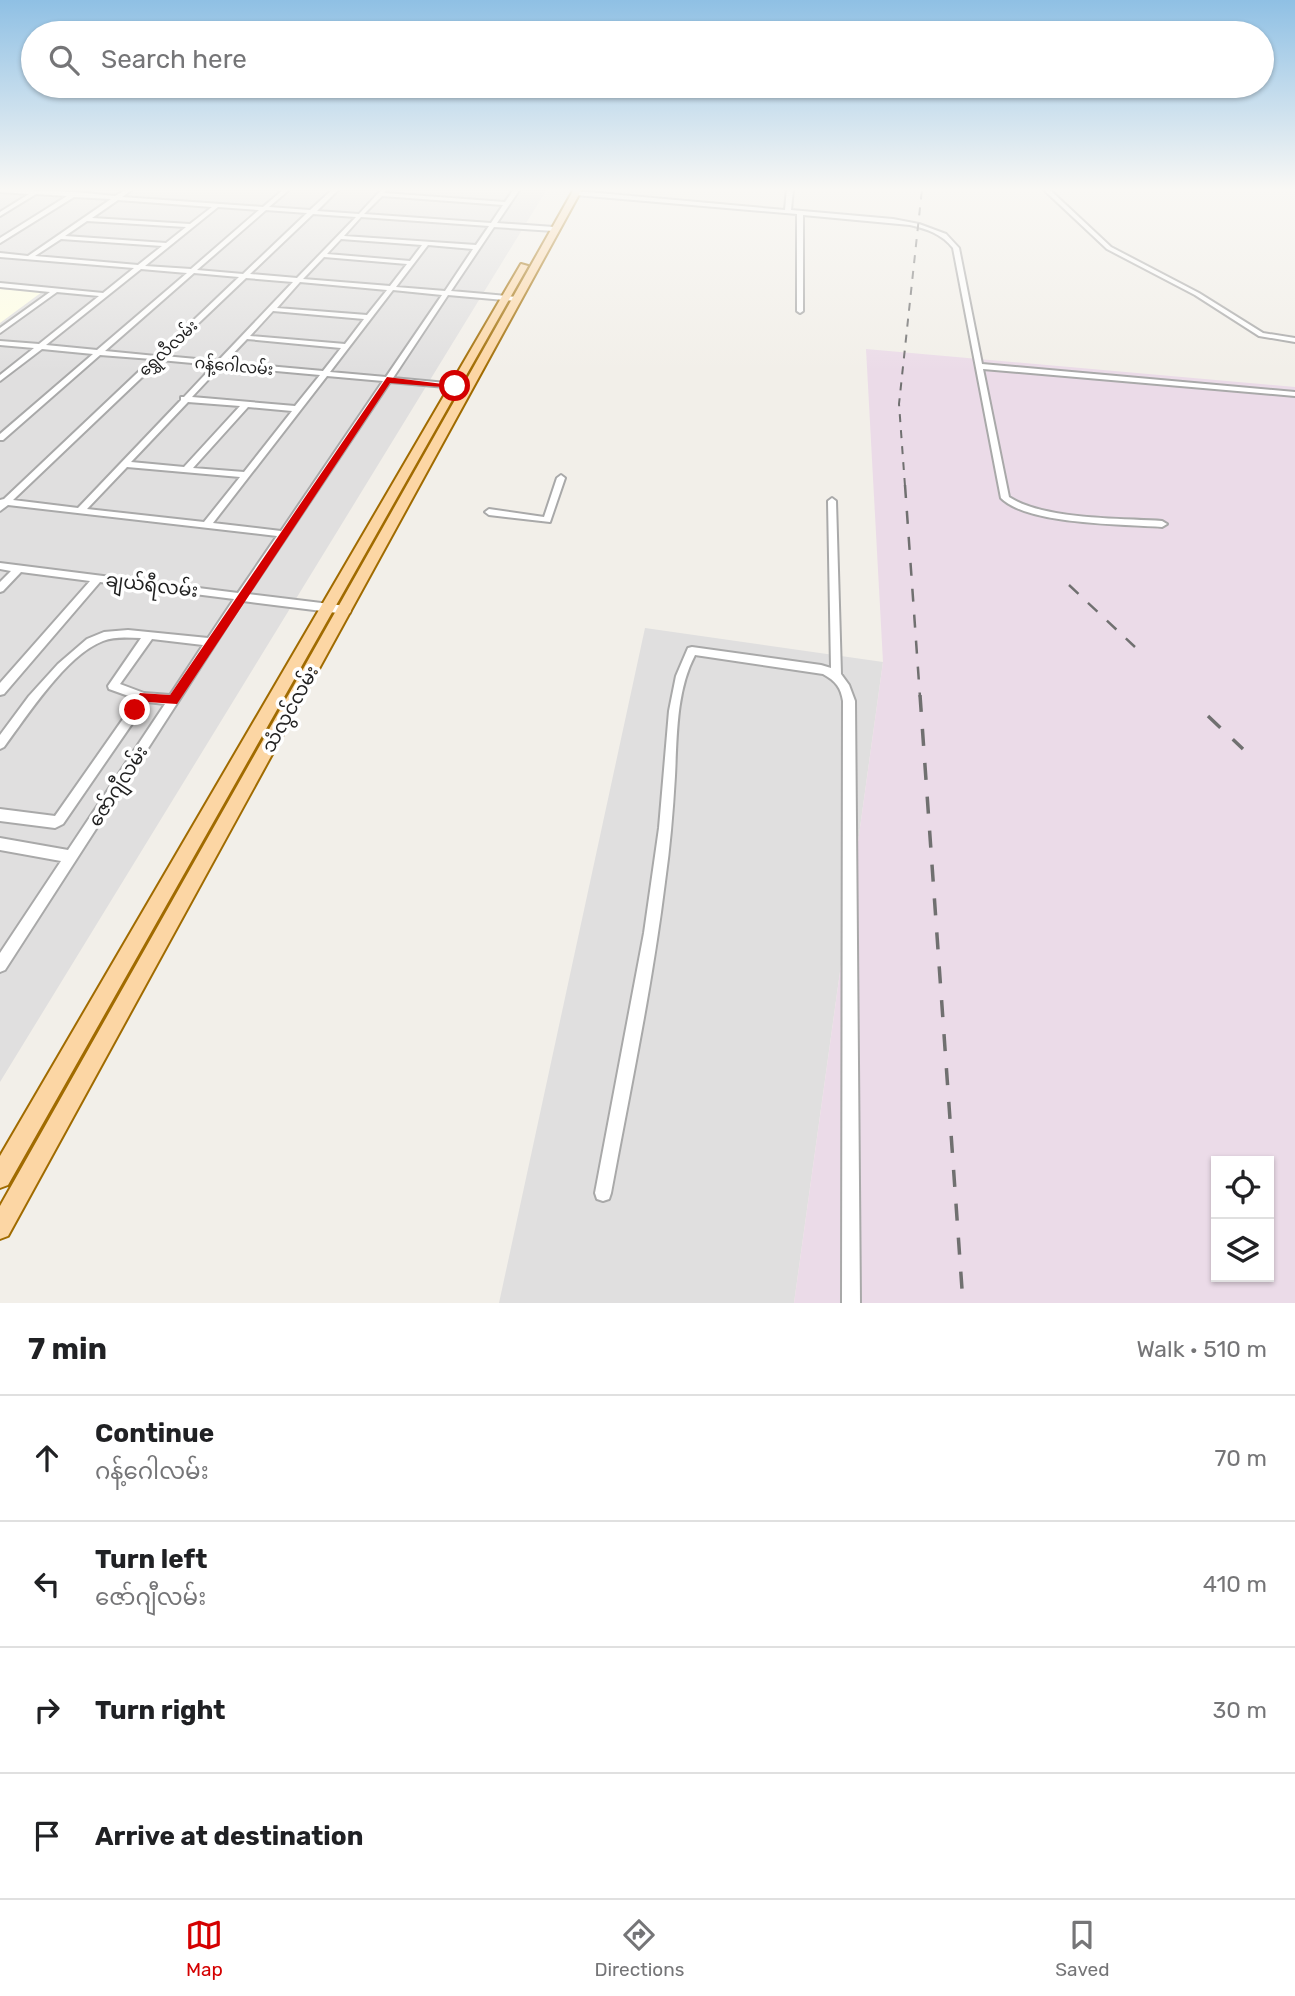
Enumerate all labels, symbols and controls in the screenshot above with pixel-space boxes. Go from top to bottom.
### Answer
search box [21,21,1274,98]
icon: search [45,41,83,79]
text: Search here [101,44,247,75]
street label: ရွှေလီလမ်း [133,315,204,383]
street label: ဂန့်ဂေါလမ်း [193,351,274,383]
route start [439,370,470,401]
street label: ချယ်ရီလမ်း [104,565,200,606]
street label: သံလွင်လမ်း [254,660,327,758]
route end [119,694,150,725]
street label: ဇော်ဂျီလမ်း [81,740,156,833]
map controls [1211,1156,1274,1282]
button: locate [1211,1156,1274,1219]
button: layers [1211,1219,1274,1282]
text: 7 min [28,1331,107,1367]
text: Walk · 510 m [1136,1335,1267,1363]
text: Continue [95,1418,214,1449]
icon: ahead [28,1439,66,1477]
text: 70 m [1215,1444,1267,1472]
text: ဂန့်ဂေါလမ်း [95,1457,209,1485]
text: Turn left [95,1544,207,1575]
icon: left [28,1565,66,1603]
text: 410 m [1203,1570,1267,1598]
text: ဇော်ဂျီလမ်း [95,1583,206,1611]
icon: right [28,1691,66,1729]
text: Turn right [95,1695,225,1726]
text: 30 m [1212,1696,1267,1724]
icon: arrive [28,1817,66,1855]
text: Arrive at destination [95,1821,363,1852]
tab: Map [185,1916,223,1981]
tab: Directions [594,1916,684,1981]
tab: Saved [1055,1916,1110,1981]

